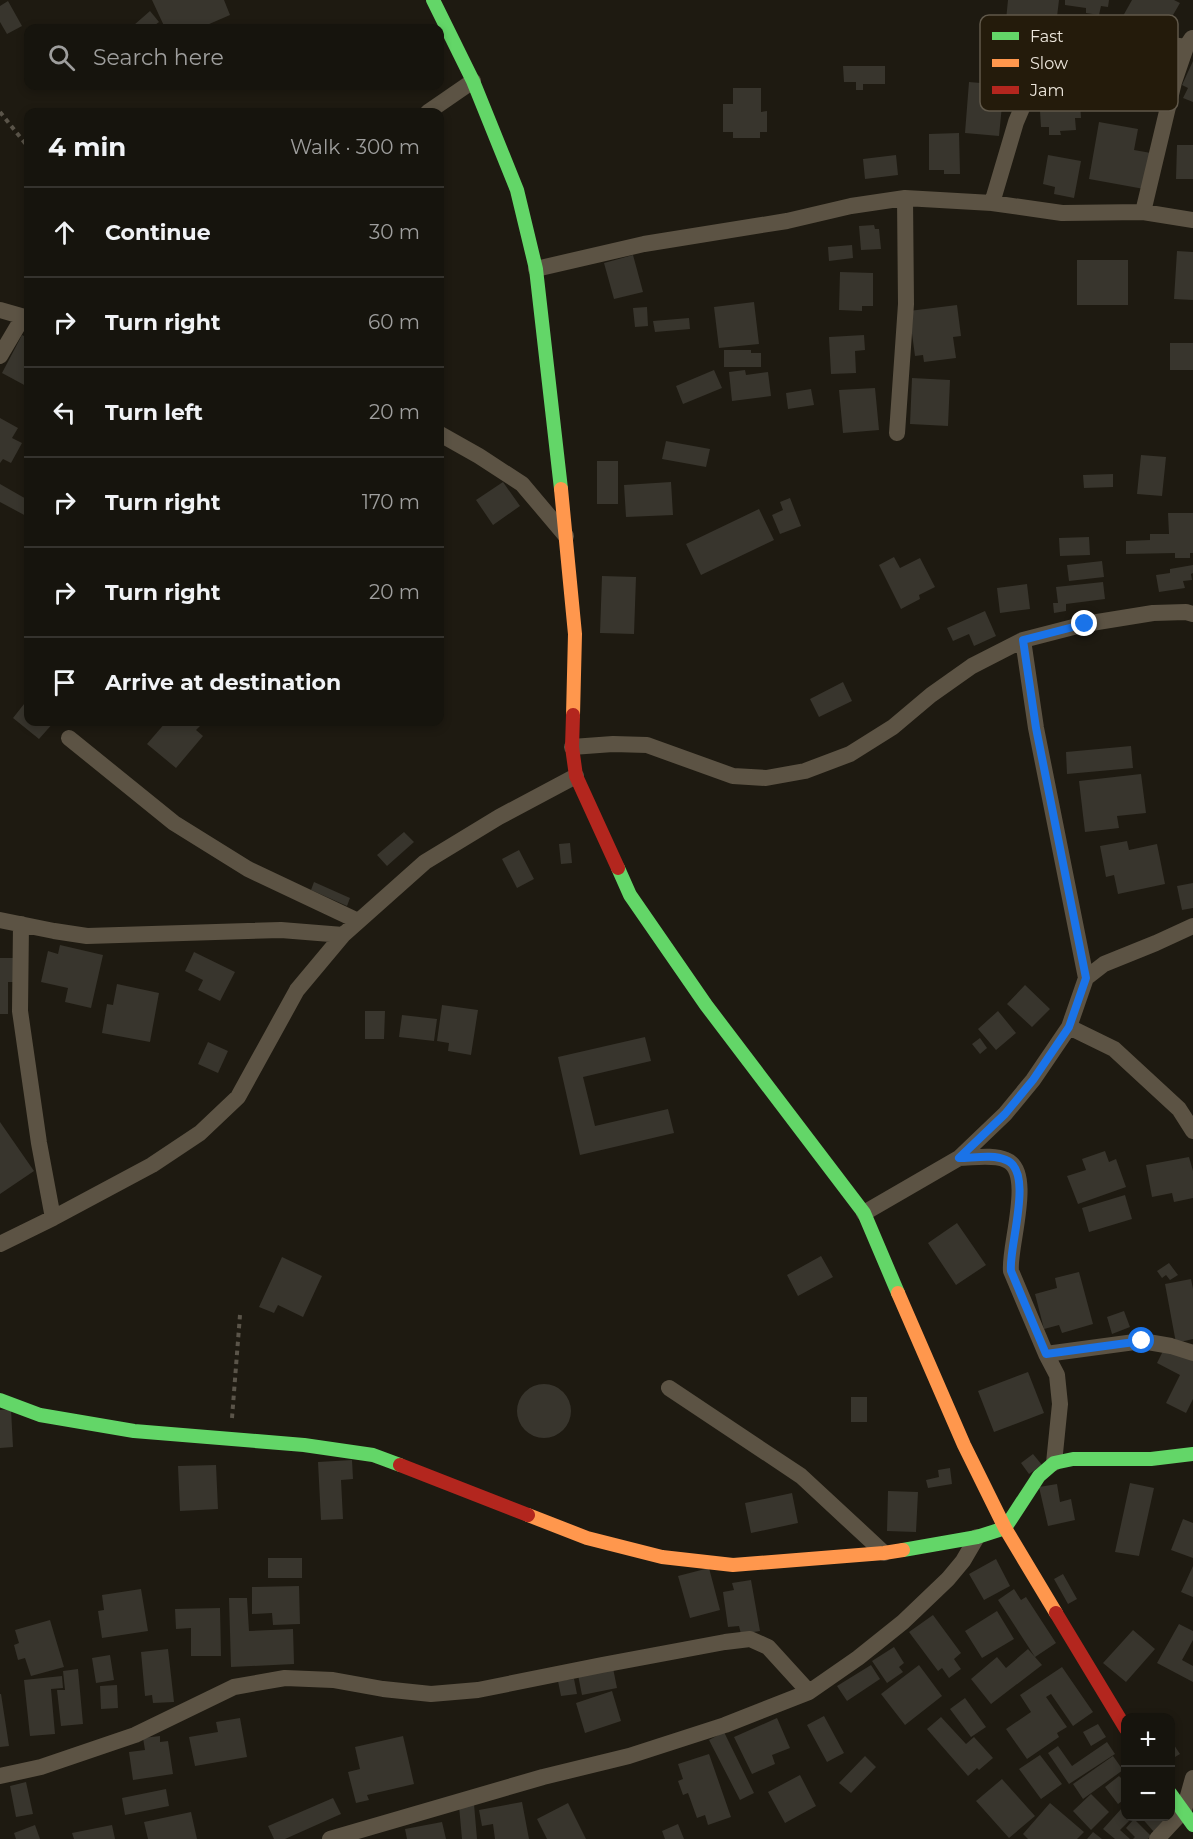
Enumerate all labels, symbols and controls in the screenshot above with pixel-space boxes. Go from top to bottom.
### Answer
legend [980,15,1178,111]
search box [24,24,444,90]
text: Fast [1030,27,1064,46]
icon: search [45,41,78,74]
text: Search here [93,44,224,71]
text: Slow [1030,54,1068,73]
text: Jam [1029,81,1064,100]
text: 4 min [48,131,126,163]
text: Walk · 300 m [290,135,420,159]
icon: ahead [48,216,81,249]
text: Continue [105,219,211,246]
text: 30 m [369,220,420,244]
icon: right [48,306,81,339]
text: Turn right [105,309,220,336]
text: 60 m [368,310,420,334]
icon: left [48,396,81,429]
text: Turn left [105,399,203,426]
text: 20 m [369,400,420,424]
icon: right [48,486,81,519]
text: Turn right [105,489,220,516]
text: 170 m [362,490,420,514]
icon: right [48,576,81,609]
text: Turn right [105,579,220,606]
text: 20 m [369,580,420,604]
route end [1071,610,1097,636]
icon: arrive [48,666,81,699]
text: Arrive at destination [105,669,341,696]
route start [1128,1327,1154,1353]
map controls [1121,1713,1175,1821]
button: + [1121,1713,1175,1767]
button: − [1121,1767,1175,1821]

